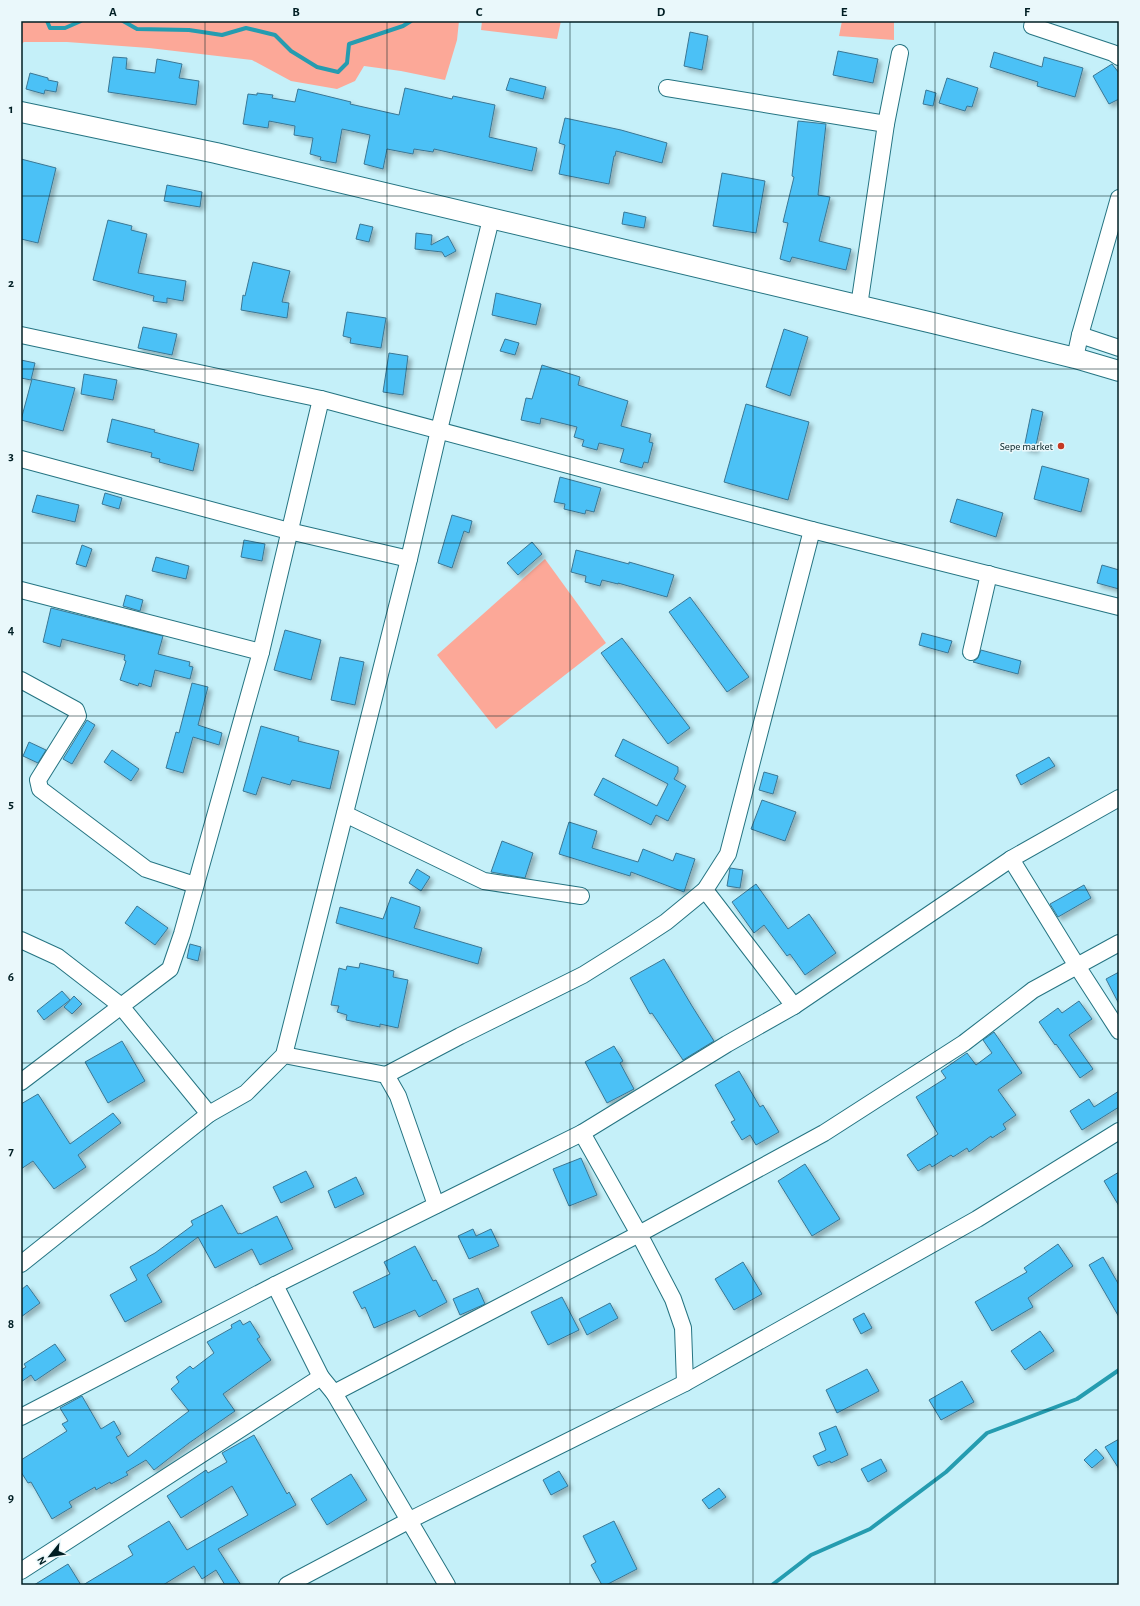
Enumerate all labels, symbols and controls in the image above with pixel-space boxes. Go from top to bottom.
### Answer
text: A [109,6,117,19]
text: B [292,6,300,19]
text: C [476,6,483,19]
text: D [657,6,666,19]
text: E [841,6,848,19]
text: F [1024,6,1031,19]
text: 1 [9,103,13,116]
text: 2 [8,277,14,290]
place label: Sepe market [1000,441,1053,452]
marker: Sepe market [1056,441,1066,451]
text: 3 [8,450,14,463]
text: 4 [8,624,15,637]
text: 5 [8,798,14,811]
text: 6 [8,971,14,984]
text: 7 [8,1145,14,1158]
text: 8 [8,1318,14,1331]
text: 9 [8,1492,14,1505]
north arrow [30,1536,70,1576]
text: N [35,1555,48,1567]

